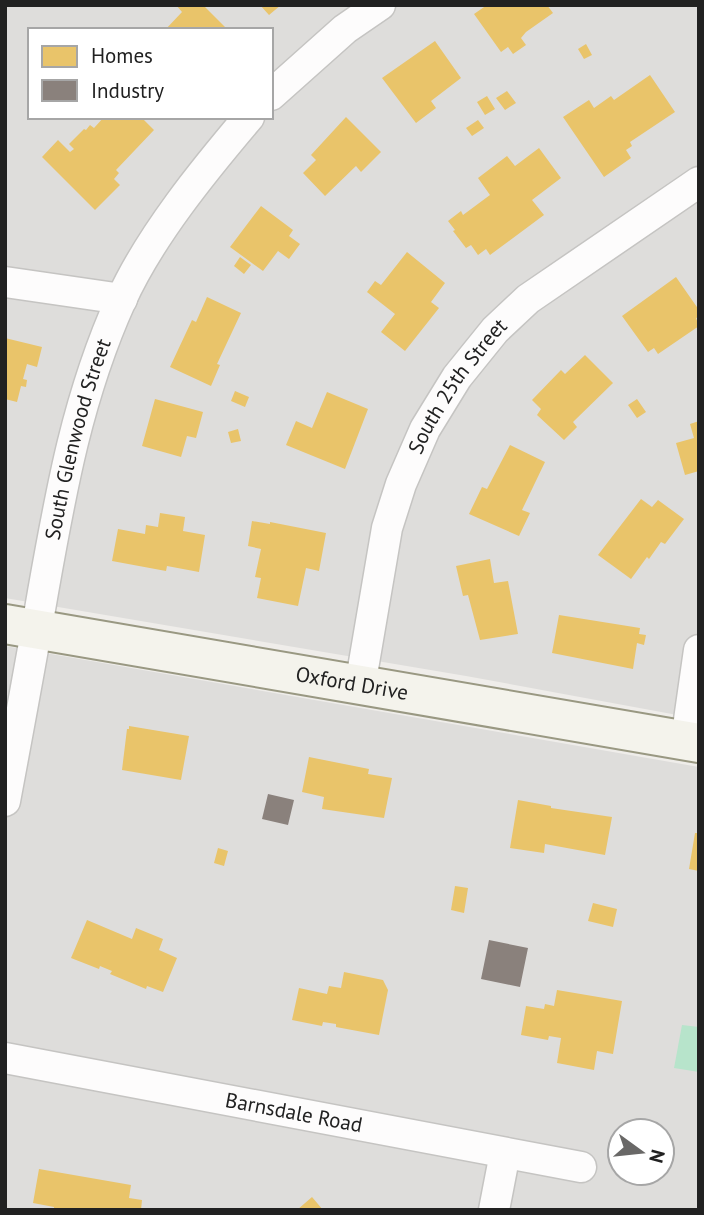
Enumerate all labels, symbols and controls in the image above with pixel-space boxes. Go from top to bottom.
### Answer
legend [28,28,273,119]
text: Homes [91,42,153,69]
text: Industry [91,77,164,104]
street label: South 25th Street [402,312,512,458]
street label: South Glenwood Street [39,335,117,542]
street label: Oxford Drive [294,660,410,706]
street label: Barnsdale Road [223,1086,365,1138]
north arrow [606,1117,676,1187]
text: N [644,1147,671,1166]

